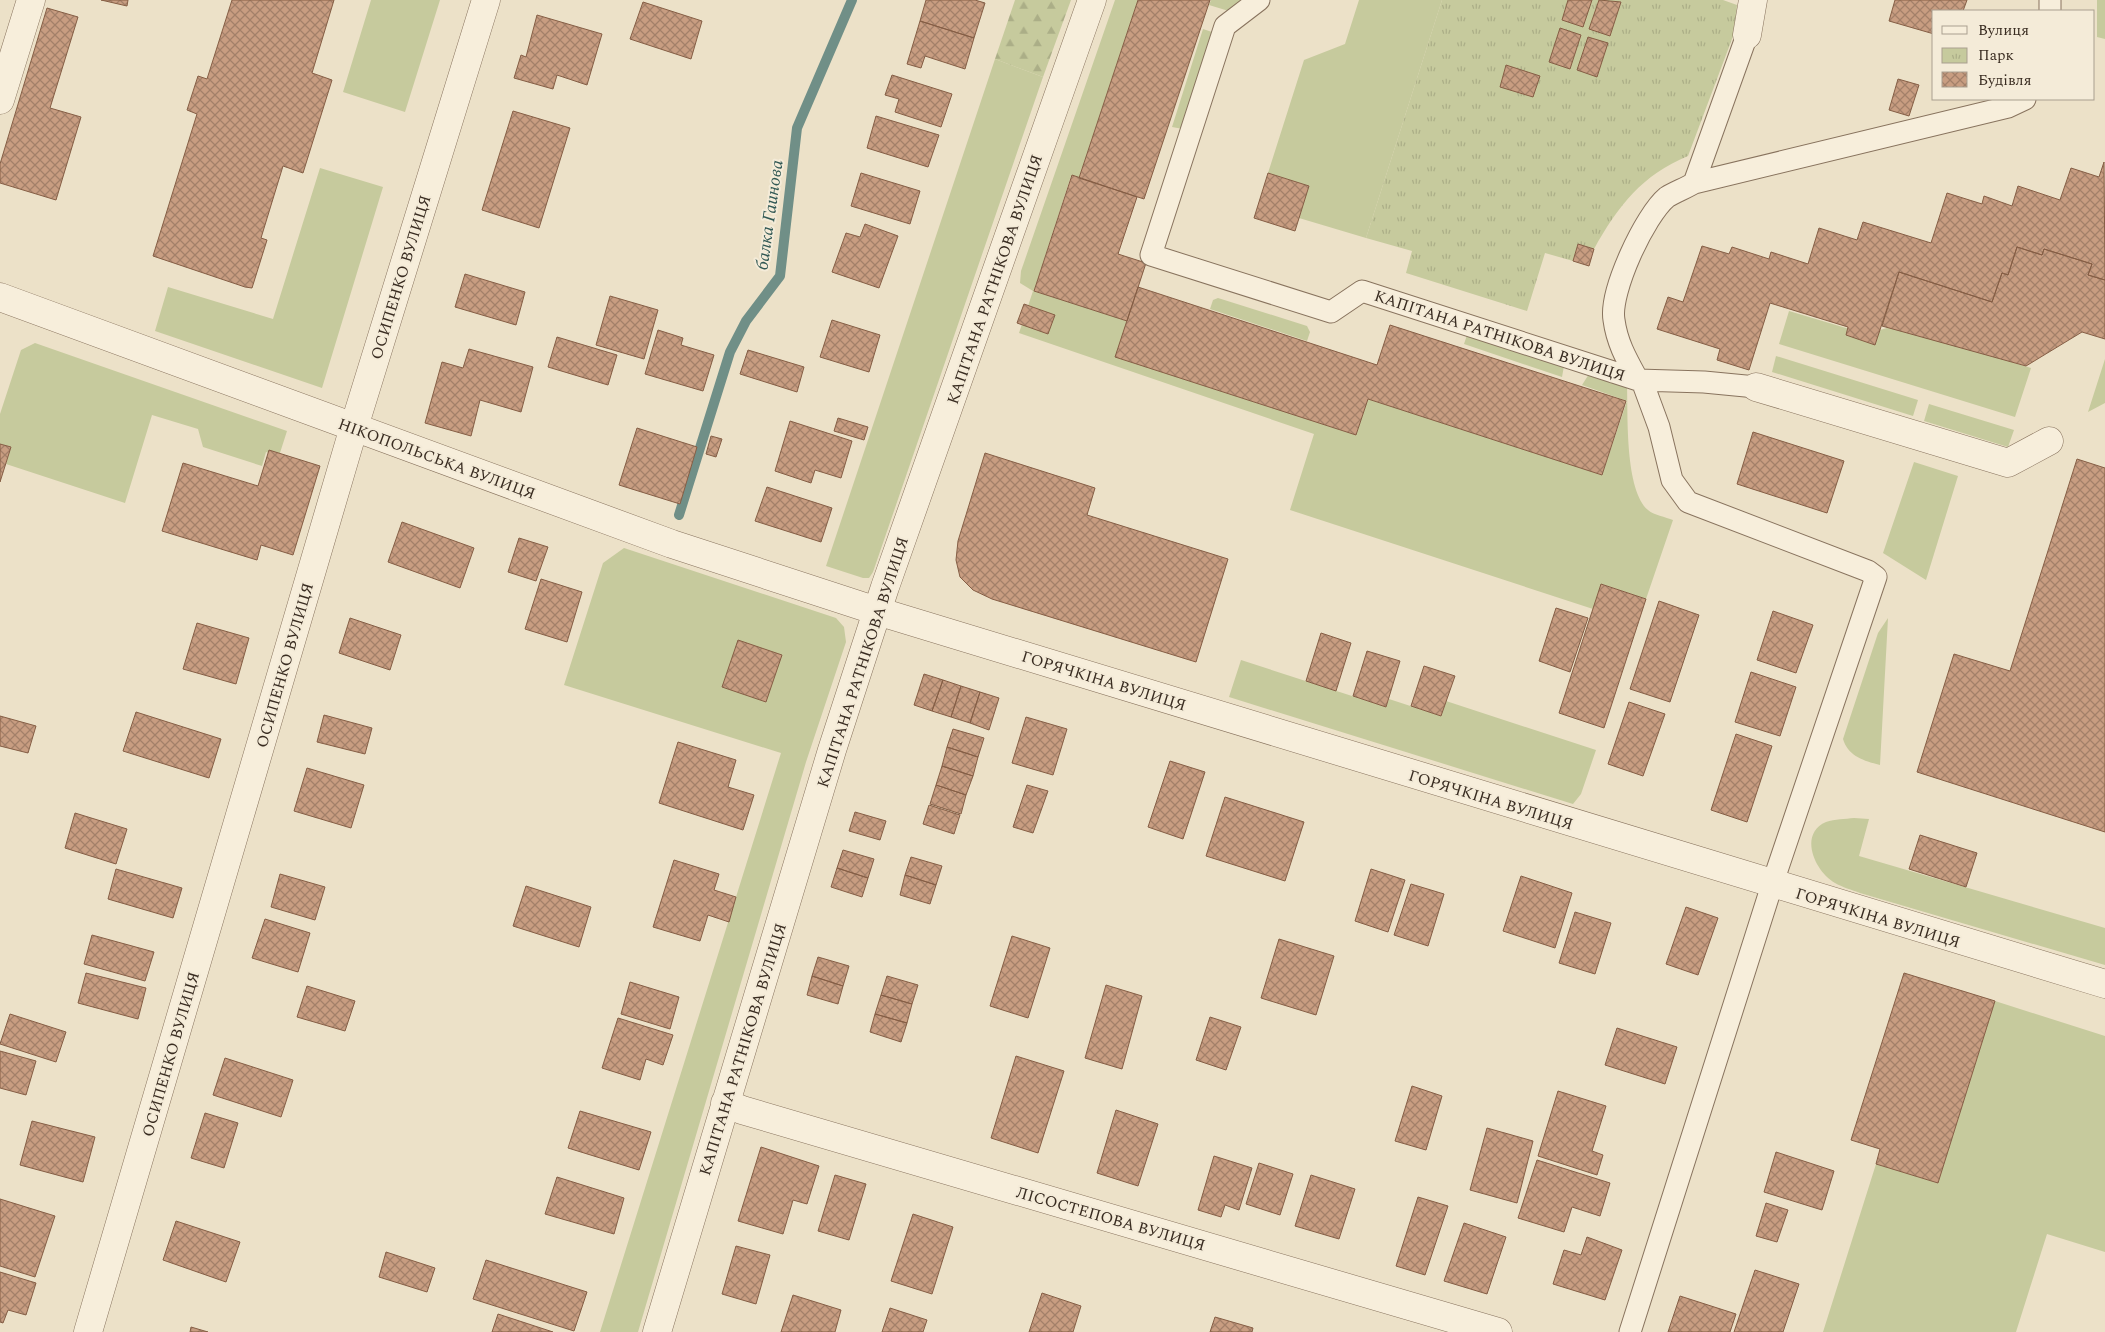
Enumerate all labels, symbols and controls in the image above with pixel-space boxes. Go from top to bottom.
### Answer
legend [1932,10,2095,100]
text: Вулиця [1978,19,2029,42]
text: Парк [1978,44,2014,67]
text: Будівля [1978,69,2032,92]
street label: КАПІТАНА РАТНІКОВА ВУЛИЦЯ [941,151,1049,407]
water label: балка Гаинова [748,158,791,272]
street label: ОСИПЕНКО ВУЛИЦЯ [365,192,437,362]
street label: КАПІТАНА РАТНІКОВА ВУЛИЦЯ [1371,284,1628,388]
street label: НІКОПОЛЬСЬКА ВУЛИЦЯ [335,412,539,506]
street label: КАПІТАНА РАТНІКОВА ВУЛИЦЯ [811,534,915,791]
street label: ОСИПЕНКО ВУЛИЦЯ [250,580,320,751]
street label: ГОРЯЧКІНА ВУЛИЦЯ [1018,644,1189,717]
street label: ГОРЯЧКІНА ВУЛИЦЯ [1405,763,1576,836]
street label: ГОРЯЧКІНА ВУЛИЦЯ [1792,881,1963,954]
street label: КАПІТАНА РАТНІКОВА ВУЛИЦЯ [693,920,793,1178]
street label: ОСИПЕНКО ВУЛИЦЯ [136,969,206,1140]
street label: ЛІСОСТЕПОВА ВУЛИЦЯ [1013,1180,1208,1257]

